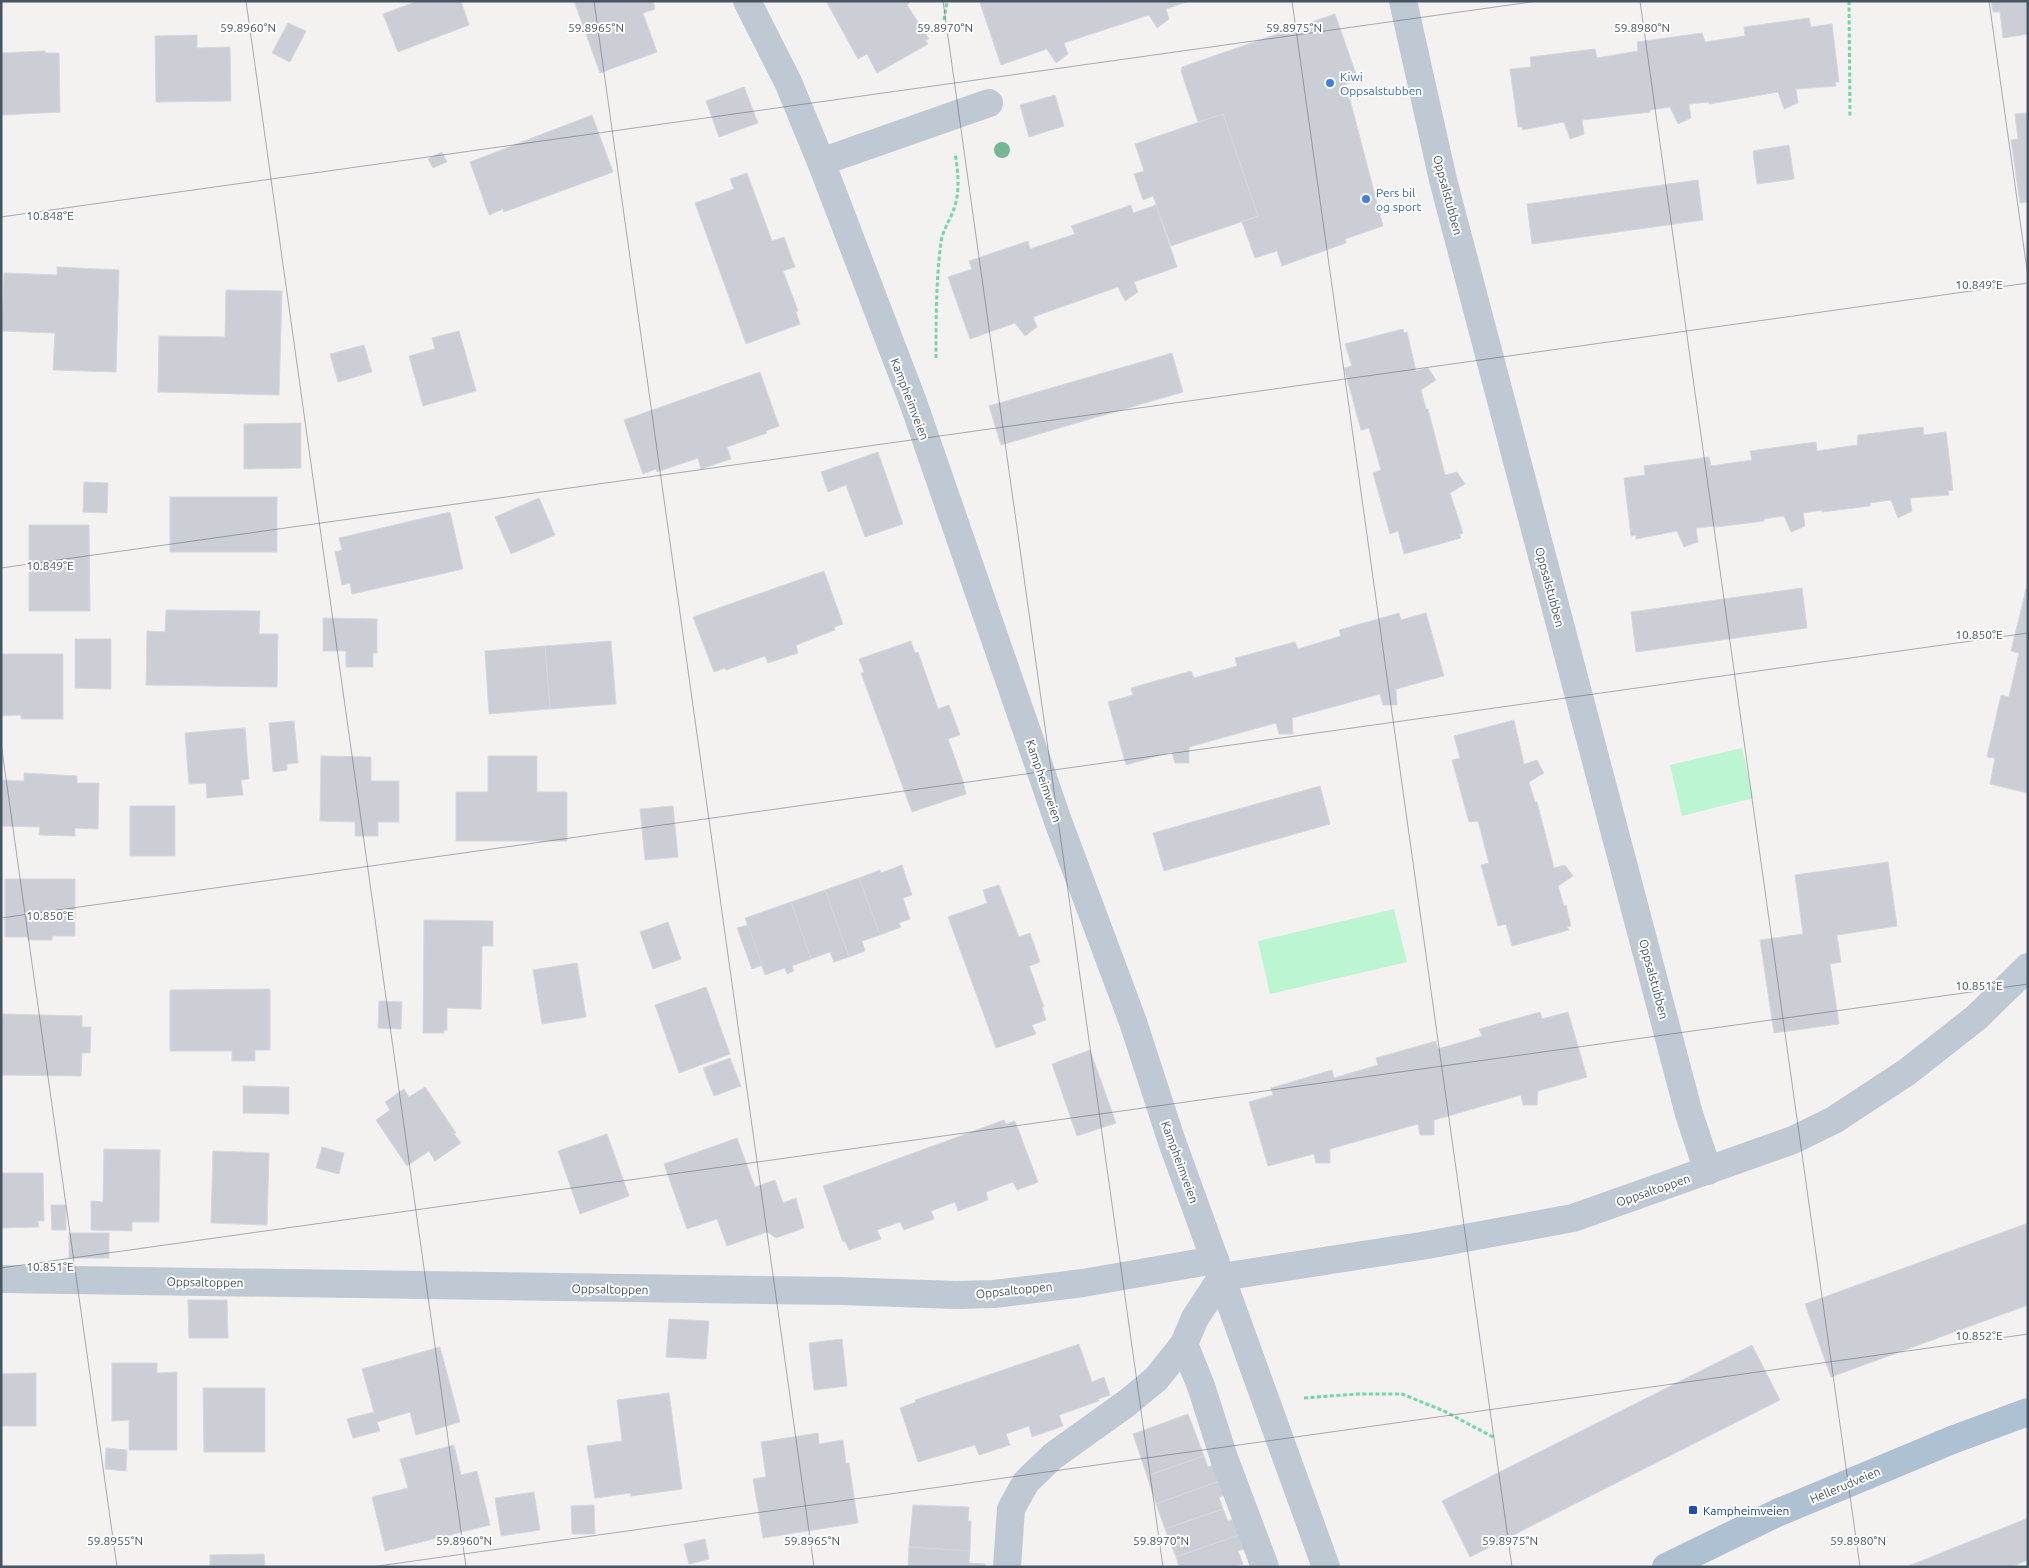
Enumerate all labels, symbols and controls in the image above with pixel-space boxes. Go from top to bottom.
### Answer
text: 59.8960°N [220,21,276,34]
text: 59.8965°N [568,21,624,34]
text: 59.8970°N [917,21,973,34]
text: 59.8975°N [1266,21,1322,34]
text: 59.8980°N [1614,21,1670,34]
place label: Kiwi Oppsalstubben [1340,70,1422,97]
marker: Kiwi Oppsalstubben [1324,77,1336,89]
street label: Oppsalstubben [1431,154,1465,236]
place label: Pers bil og sport [1376,186,1421,213]
marker: Pers bil og sport [1360,193,1372,205]
text: 10.848°E [26,209,74,222]
text: 10.849°E [1955,278,2003,291]
street label: Kampheimveien [888,356,932,442]
street label: Oppsalstubben [1533,546,1567,628]
text: 10.849°E [26,559,74,572]
text: 10.850°E [1955,628,2003,641]
street label: Kampheimveien [1024,738,1064,824]
text: 10.850°E [26,909,74,922]
street label: Oppsalstubben [1637,938,1671,1020]
text: 10.851°E [1955,979,2003,992]
street label: Kampheimveien [1159,1119,1201,1205]
street label: Oppsaltoppen [1614,1171,1692,1209]
text: 10.851°E [26,1260,74,1273]
street label: Oppsaltoppen [166,1275,244,1289]
street label: Oppsaltoppen [975,1280,1053,1300]
street label: Oppsaltoppen [571,1282,649,1296]
text: 10.852°E [1955,1329,2003,1342]
street label: Hellerudveien [1808,1464,1882,1506]
marker: Kampheimveien [1687,1504,1699,1516]
place label: Kampheimveien [1703,1504,1789,1517]
text: 59.8955°N [87,1534,143,1547]
text: 59.8960°N [436,1534,492,1547]
text: 59.8965°N [784,1534,840,1547]
text: 59.8970°N [1133,1534,1189,1547]
text: 59.8975°N [1482,1534,1538,1547]
text: 59.8980°N [1830,1534,1886,1547]

